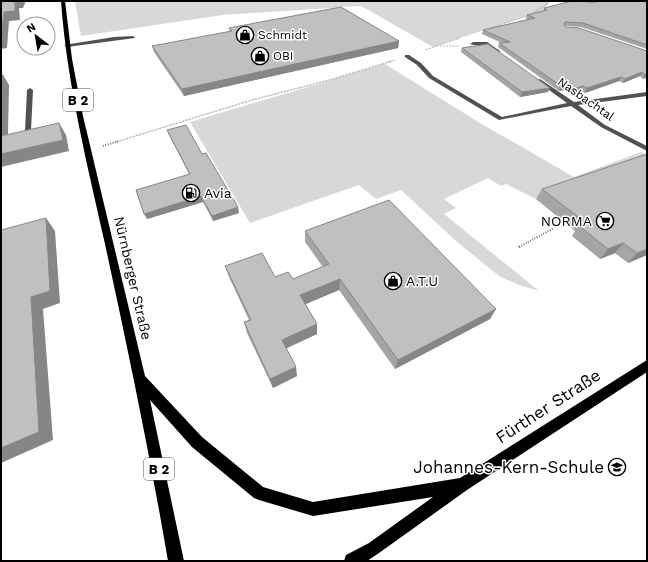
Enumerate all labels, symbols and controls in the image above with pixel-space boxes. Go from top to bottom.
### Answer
north arrow [16,16,56,56]
text: N [24,20,38,36]
shop icon: Schmidt [235,25,255,45]
place label: Schmidt [258,28,307,42]
shop icon: OBI [250,46,270,66]
place label: OBI [273,49,293,63]
street label: Nasbachtal [555,74,617,124]
road number: B 2 [63,89,93,111]
fuel station icon: Avia [181,183,201,203]
place label: Avia [204,185,232,201]
supermarket icon: NORMA [595,211,615,231]
place label: NORMA [541,213,592,229]
street label: Nürnberger Straße [111,215,155,341]
shop icon: A.T.U [383,271,403,291]
place label: A.T.U [406,273,438,289]
street label: Fürther Straße [492,365,604,447]
place label: Johannes-Kern-Schule [413,457,604,477]
school or university icon: Johannes-Kern-Schule [607,457,627,477]
road number: B 2 [144,458,174,480]

